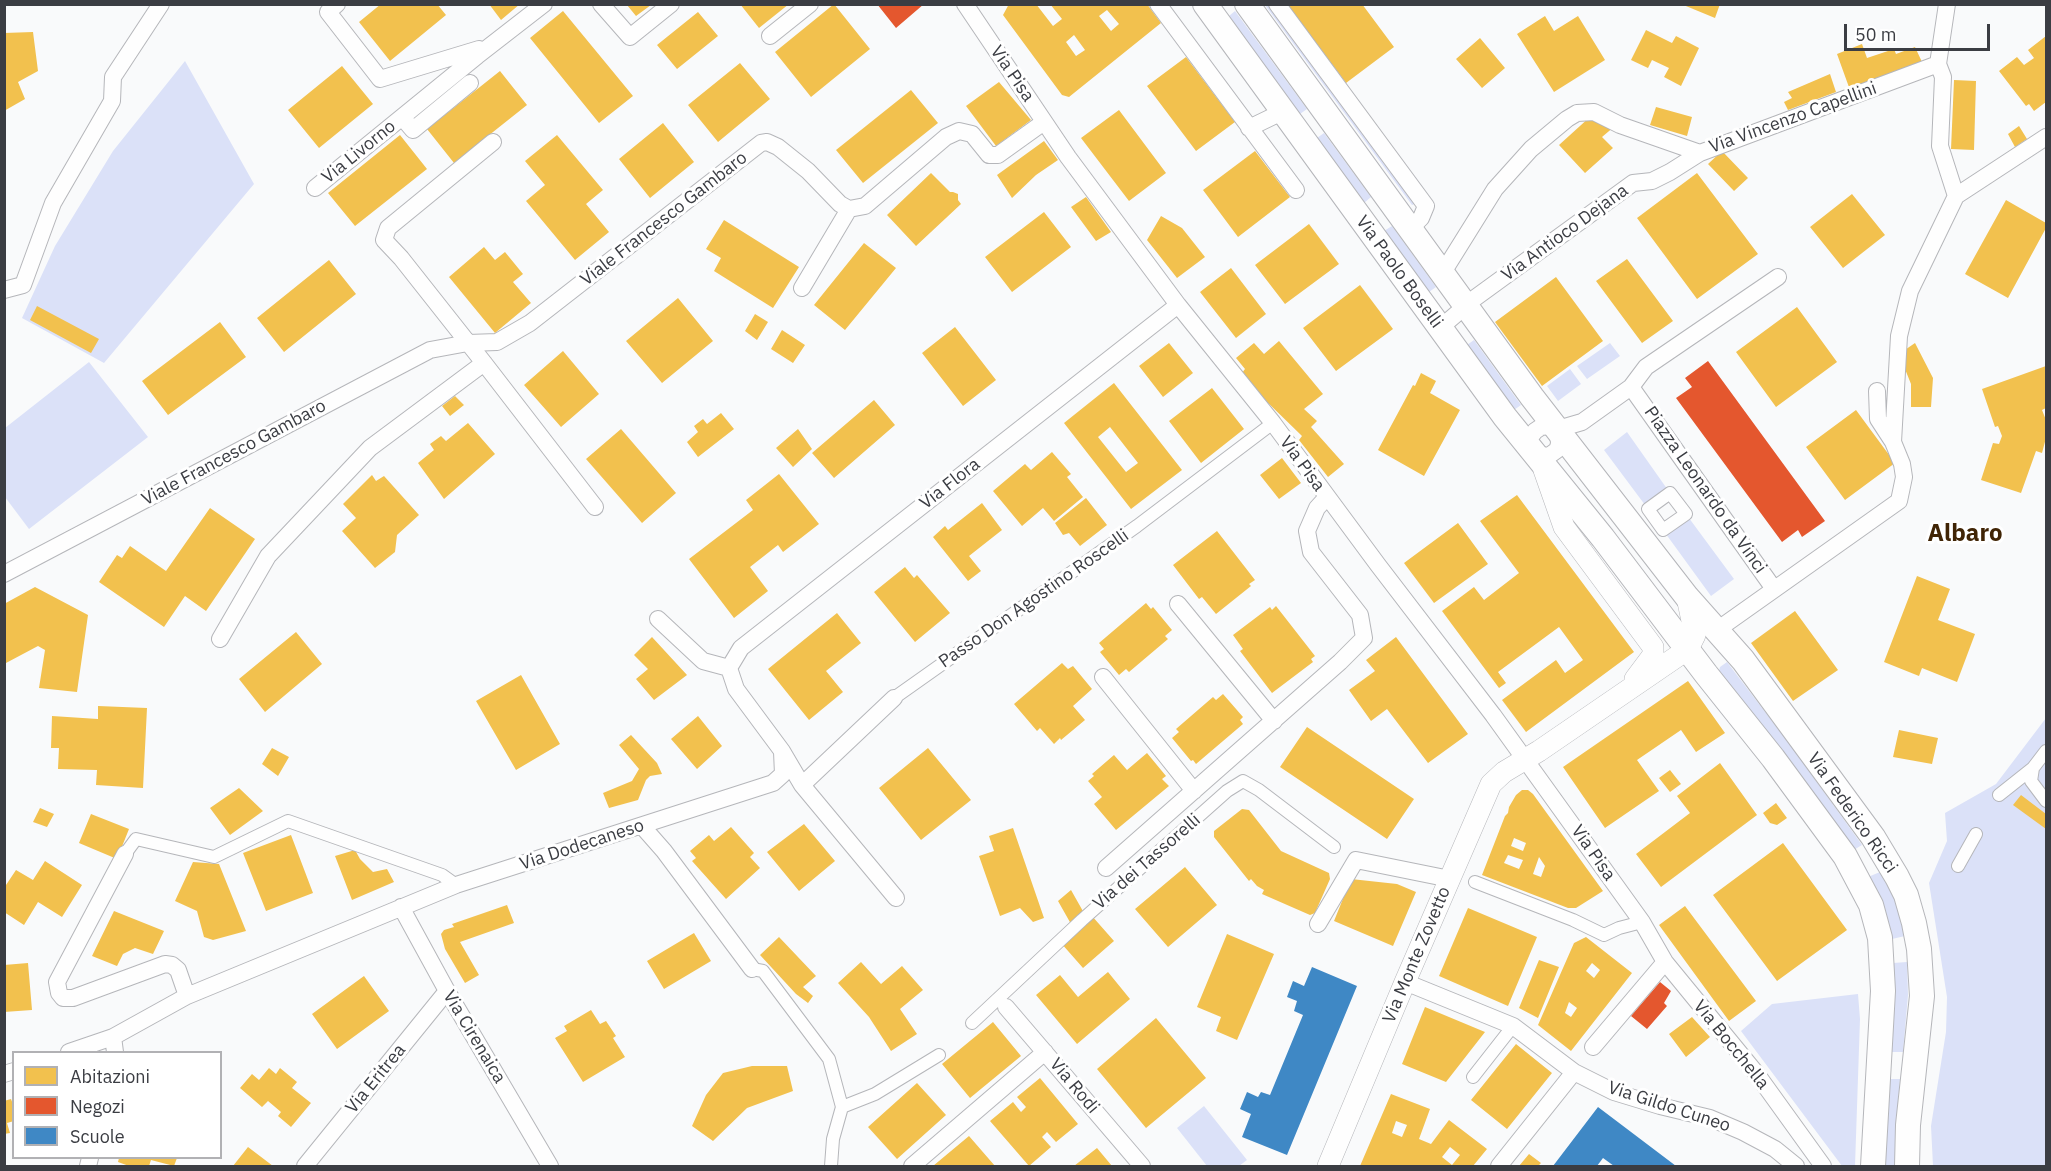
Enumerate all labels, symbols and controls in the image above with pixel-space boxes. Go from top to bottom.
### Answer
scale bar [1847,12,1992,50]
text: 50 m [1855,23,1897,46]
street label: Via Pisa [985,42,1039,106]
street label: Via Vincenzo Capellini [1706,78,1880,158]
street label: Via Livorno [318,116,400,188]
street label: Viale Francesco Gambaro [576,147,752,291]
street label: Via Antioco Dejana [1498,180,1632,286]
street label: Via Paolo Boselli [1351,212,1447,332]
street label: Viale Francesco Gambaro [138,395,330,511]
street label: Piazza Leonardo da Vinci [1639,402,1771,578]
street label: Via Pisa [1275,432,1329,496]
street label: Via Flora [916,454,984,514]
district label: Albaro [1927,520,2003,548]
street label: Passo Don Agostino Roscelli [935,525,1133,673]
street label: Via Federico Ricci [1802,749,1902,877]
street label: Via dei Tassorelli [1089,810,1205,914]
street label: Via Dodecaneso [517,815,647,875]
street label: Via Pisa [1566,821,1620,885]
street label: Via Monte Zovetto [1379,884,1455,1026]
street label: Via Cirenaica [438,987,510,1087]
street label: Via Bocchella [1688,996,1774,1094]
street label: Via Eritrea [341,1040,411,1118]
legend [12,1051,222,1159]
street label: Via Rodi [1045,1054,1103,1118]
text: Abitazioni [70,1065,150,1088]
street label: Via Gildo Cuneo [1605,1077,1733,1137]
text: Negozi [70,1095,125,1118]
text: Scuole [70,1125,125,1148]

